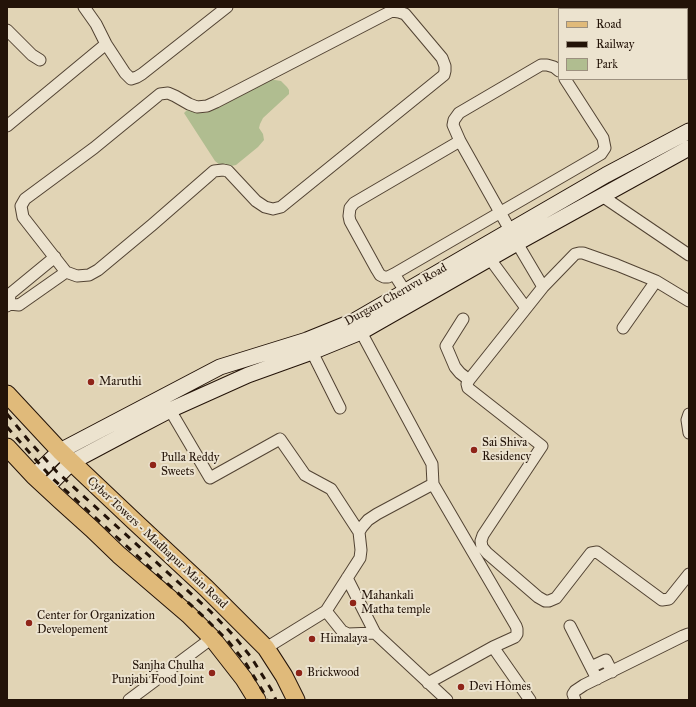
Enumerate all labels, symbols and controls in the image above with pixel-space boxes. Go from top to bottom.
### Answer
legend [558,8,688,80]
text: Road [596,17,622,31]
text: Railway [596,37,634,51]
text: Park [596,57,618,71]
street label: Durgam Cheruvu Road [342,261,450,329]
place label: Maruthi [99,375,142,389]
marker: Maruthi [86,377,96,387]
place label: Sai Shiva Residency [482,436,531,464]
marker: Sai Shiva Residency [469,445,479,455]
place label: Pulla Reddy Sweets [161,451,219,479]
marker: Pulla Reddy Sweets [148,460,158,470]
street label: Cyber Towers - Madhapur Main Road [84,474,230,612]
place label: Mahankali Matha temple [361,589,430,617]
marker: Mahankali Matha temple [348,598,358,608]
place label: Center for Organization Developement [37,609,155,637]
marker: Center for Organization Developement [24,618,34,628]
place label: Himalaya [320,632,368,646]
marker: Himalaya [307,634,317,644]
place label: Sanjha Chulha Punjabi Food Joint [111,659,204,687]
place label: Brickwood [307,666,359,680]
marker: Sanjha Chulha Punjabi Food Joint [207,668,217,678]
marker: Brickwood [294,668,304,678]
place label: Devi Homes [469,680,531,694]
marker: Devi Homes [456,682,466,692]

